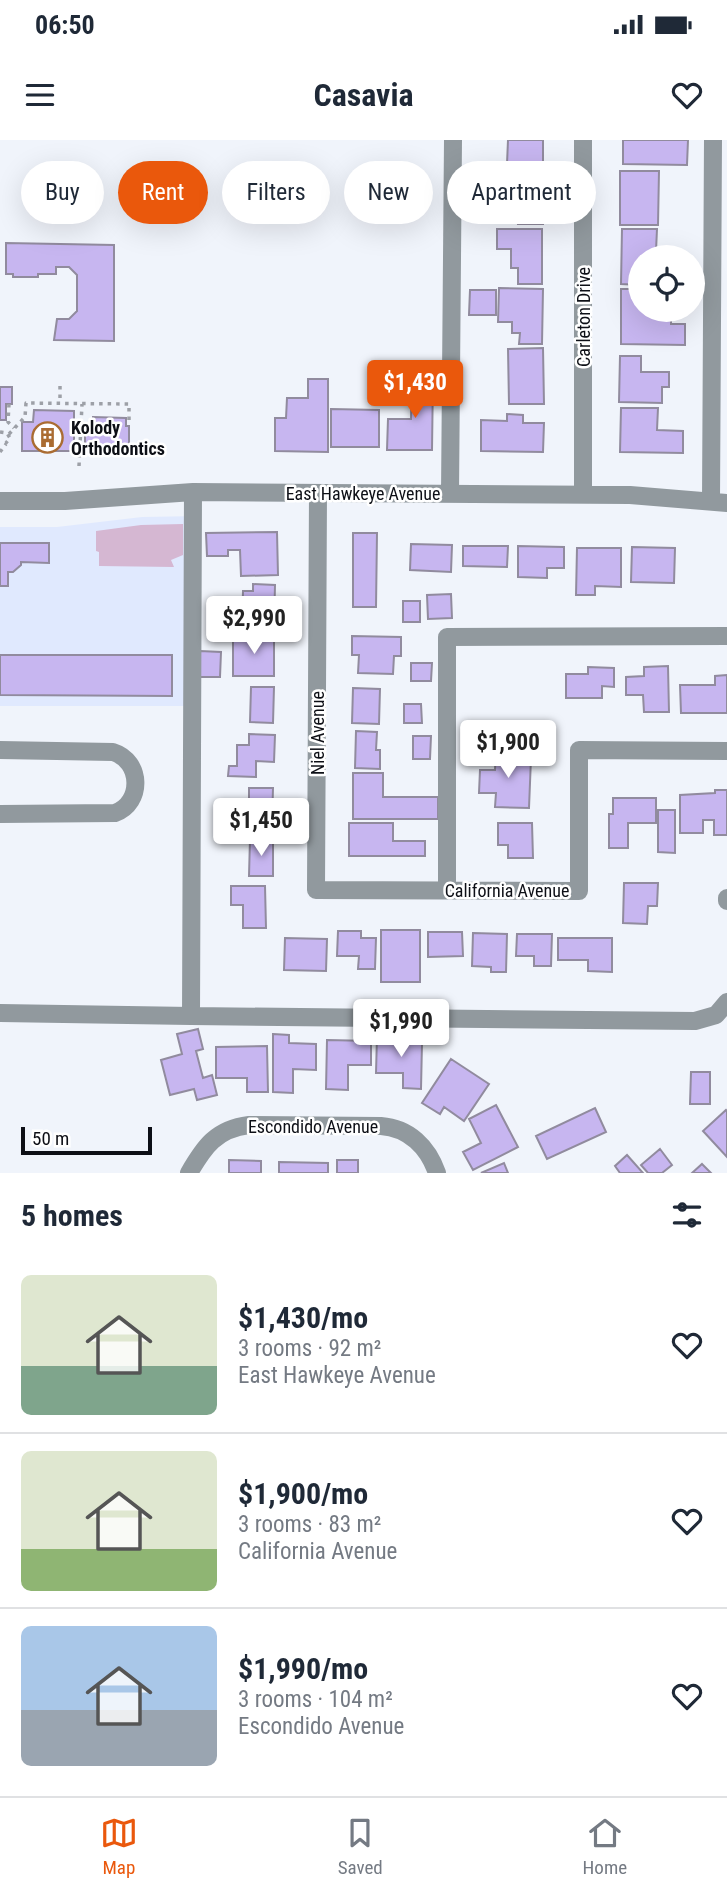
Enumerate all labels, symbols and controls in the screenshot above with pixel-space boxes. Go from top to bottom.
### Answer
text: 06:50 [35,10,95,40]
icon: menu [21,76,59,114]
text: Casavia [313,76,414,114]
icon: heart [668,76,706,114]
chip: Buy [21,161,104,224]
chip: Rent [118,161,208,224]
chip: Filters [222,161,330,224]
chip: New [344,161,433,224]
chip: Apartment [447,161,596,224]
map controls [628,245,705,322]
button: locate [628,245,705,322]
street label: Carleton Drive [573,267,594,367]
pin: $1,430 [358,360,472,420]
text: $1,430 [383,369,447,396]
place label: Kolody Orthodontics [71,417,165,459]
building icon: Kolody Orthodontics [31,420,65,454]
street label: East Hawkeye Avenue [286,483,440,504]
pin: $2,990 [197,596,311,656]
text: $2,990 [222,605,286,632]
street label: Niel Avenue [307,691,328,775]
pin: $1,900 [451,720,565,780]
text: $1,900 [476,729,540,756]
pin: $1,450 [204,798,318,858]
text: $1,450 [229,807,293,834]
street label: California Avenue [445,880,569,901]
pin: $1,990 [344,1000,458,1059]
text: $1,990 [369,1008,433,1035]
street label: Escondido Avenue [248,1116,378,1137]
scale bar [21,1124,152,1156]
text: 50 m [32,1127,69,1150]
icon: filters [668,1196,706,1234]
text: 5 homes [21,1198,123,1233]
text: $1,430/mo [238,1300,368,1335]
icon: home [77,1303,161,1387]
icon: heart [668,1326,706,1364]
text: 3 rooms · 92 m² [238,1335,381,1362]
text: East Hawkeye Avenue [238,1362,436,1389]
text: $1,900/mo [238,1476,368,1511]
icon: home [77,1479,161,1563]
icon: heart [668,1502,706,1540]
text: 3 rooms · 83 m² [238,1511,381,1538]
text: California Avenue [238,1538,397,1565]
text: $1,990/mo [238,1651,368,1686]
icon: home [77,1654,161,1738]
icon: heart [668,1677,706,1715]
text: 3 rooms · 104 m² [238,1686,393,1713]
text: Escondido Avenue [238,1713,404,1740]
tab: Map [100,1814,138,1879]
tab: Saved [338,1814,383,1879]
tab: Home [583,1814,627,1879]

